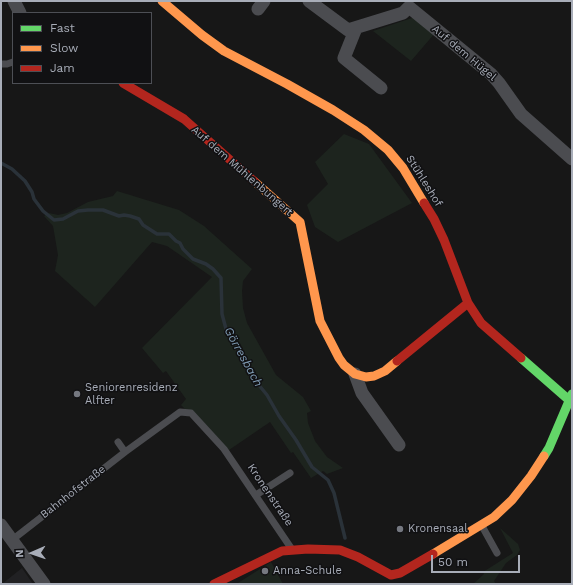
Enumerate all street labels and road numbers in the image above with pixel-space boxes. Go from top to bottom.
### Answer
street label: Auf dem Hügel [429,22,499,84]
street label: Auf dem Mühlenbungert [188,123,296,219]
street label: Stühleshof [403,153,445,209]
street label: Kronenstraße [244,461,296,529]
street label: Bahnhofstraße [38,463,108,521]

